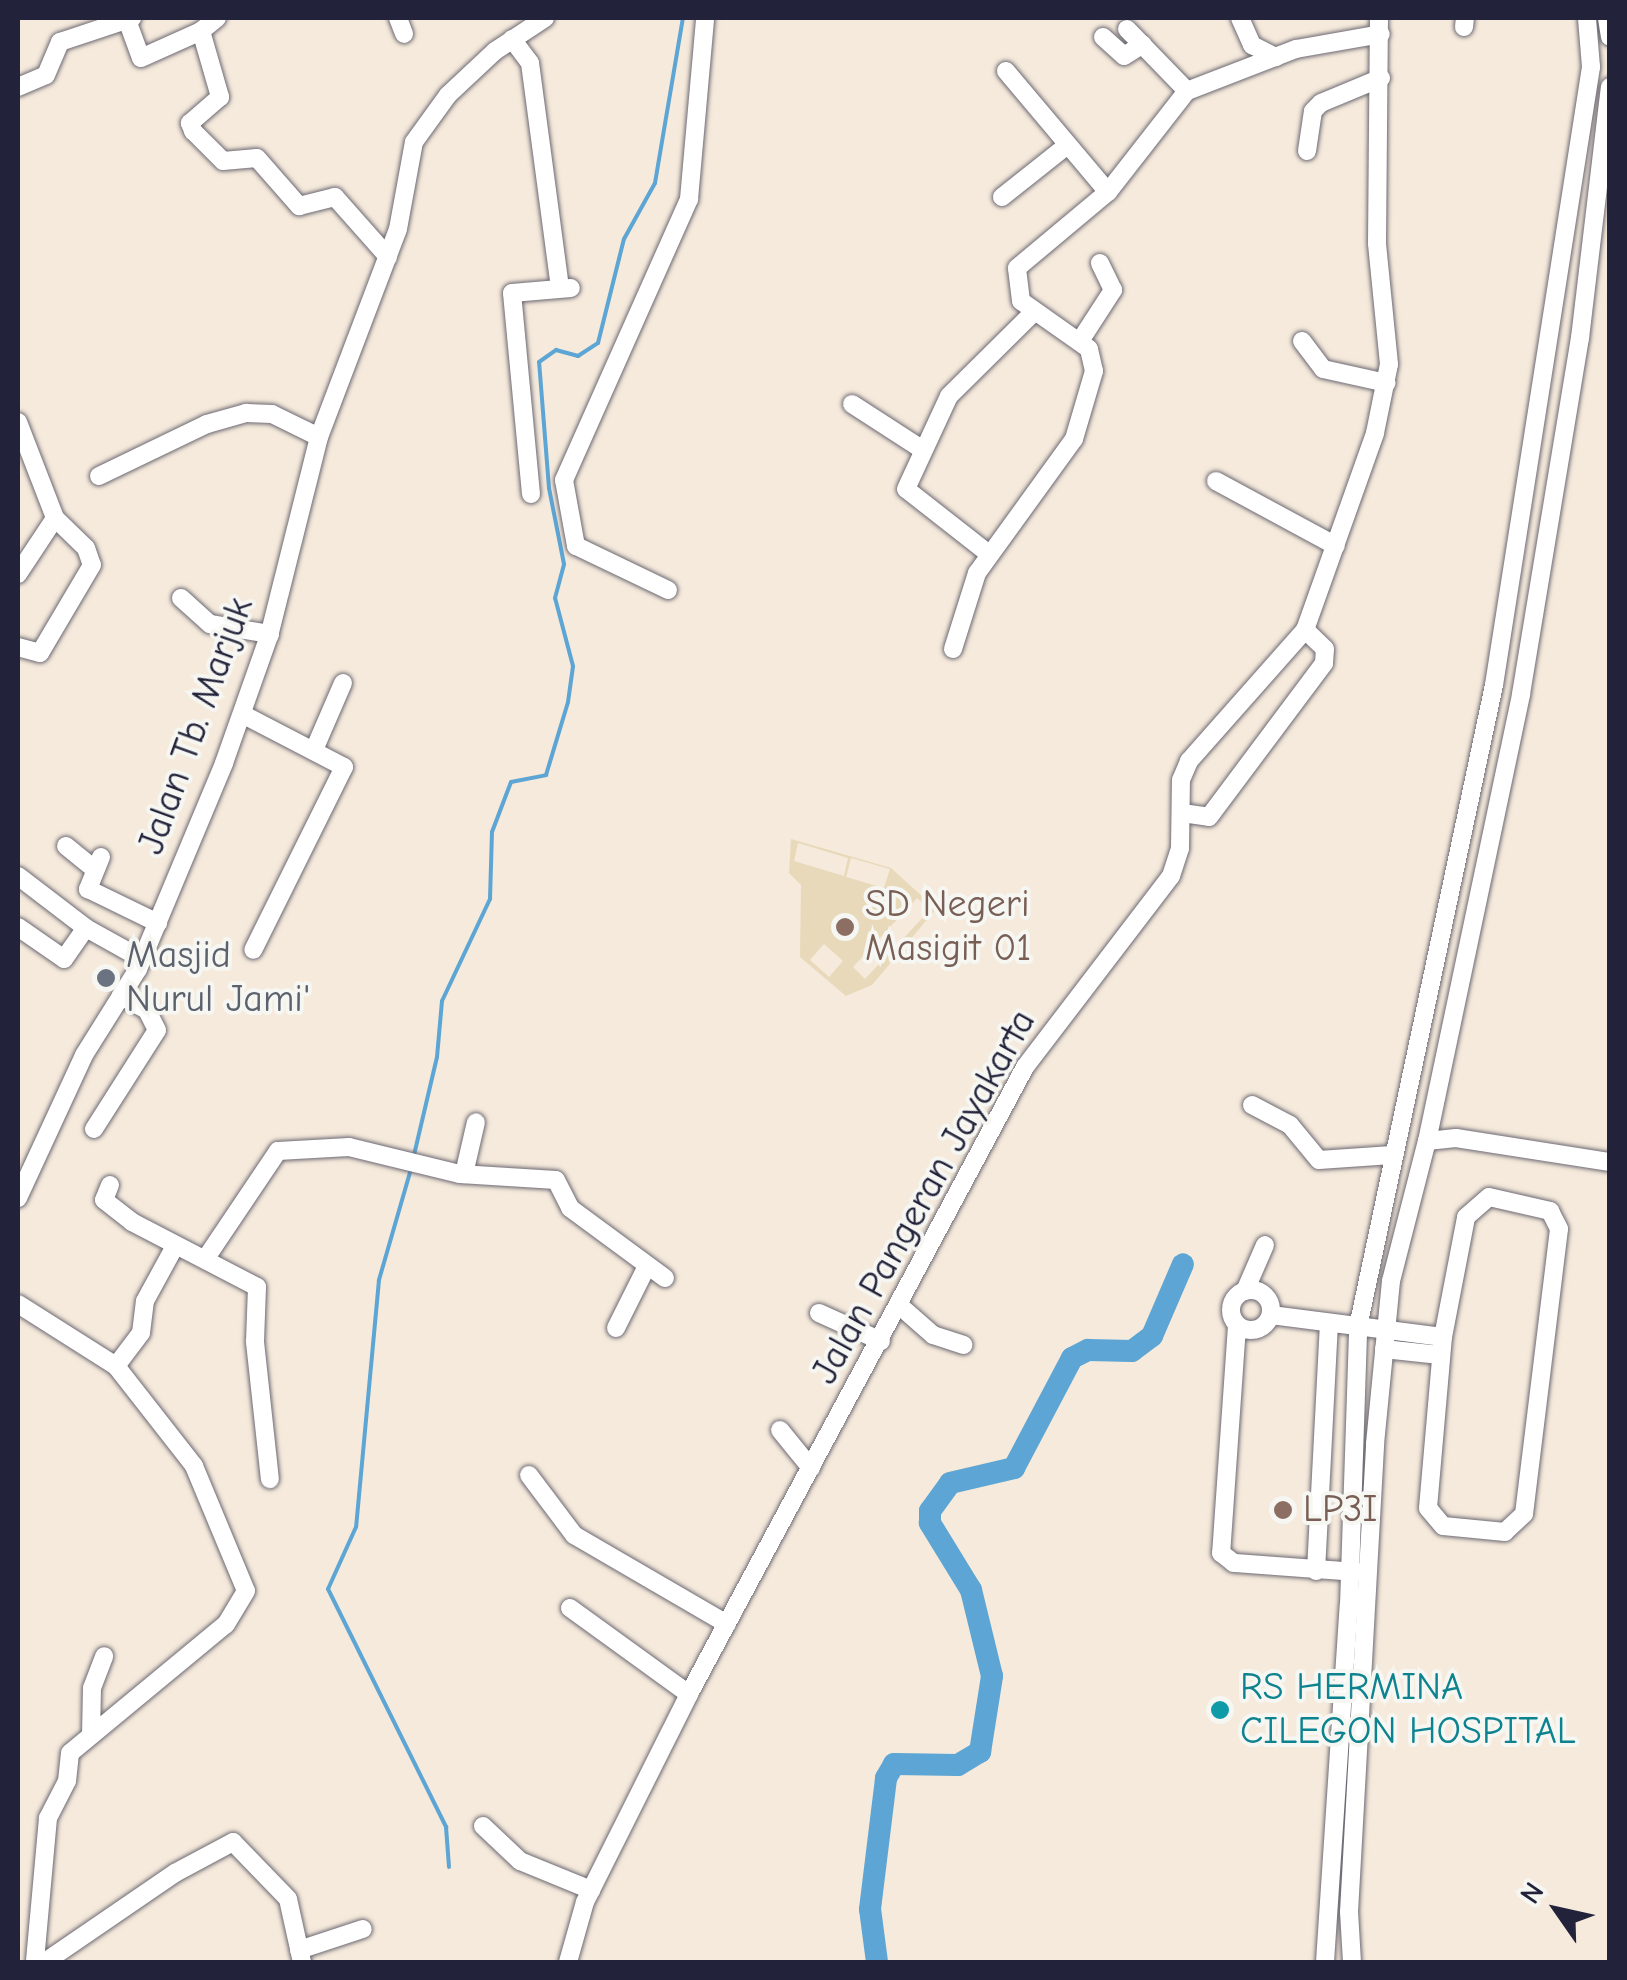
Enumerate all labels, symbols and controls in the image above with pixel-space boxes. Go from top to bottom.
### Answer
street label: Jalan Tb. Marjuk [128,592,264,860]
place label: SD Negeri Masigit 01 [865,882,1031,972]
marker: SD Negeri Masigit 01 [834,916,856,938]
place label: Masjid Nurul Jami' [126,933,310,1022]
marker: Masjid Nurul Jami' [95,967,117,989]
street label: Jalan Pangeran Jayakarta [802,1002,1046,1392]
place label: LP3I [1303,1487,1377,1533]
marker: LP3I [1272,1499,1294,1521]
place label: RS HERMINA CILEGON HOSPITAL [1240,1665,1576,1755]
marker: RS HERMINA CILEGON HOSPITAL [1209,1699,1231,1721]
north arrow [1507,1860,1607,1960]
text: N [1514,1877,1550,1910]

